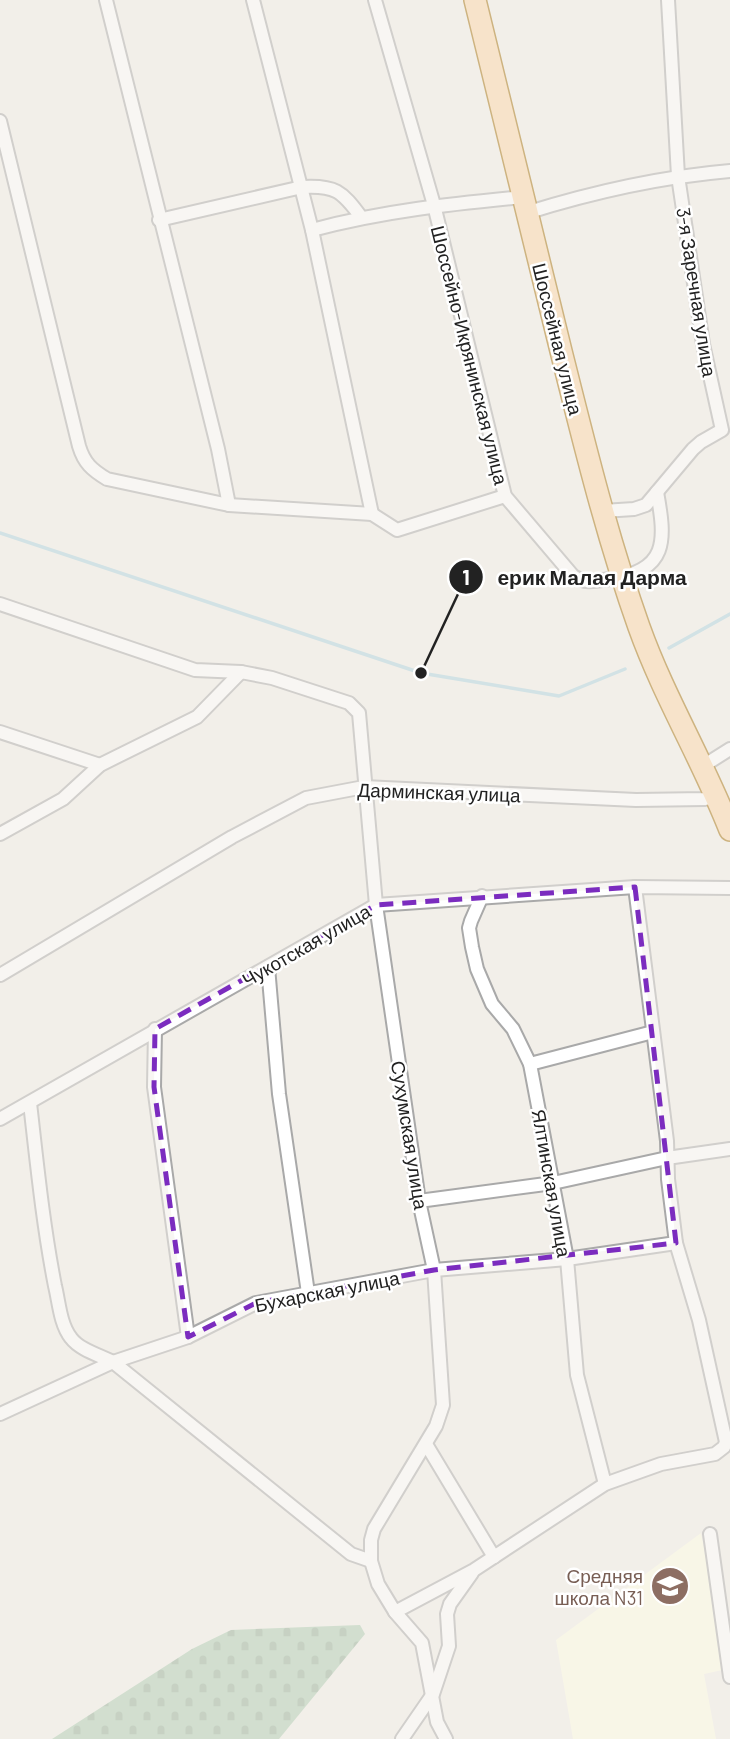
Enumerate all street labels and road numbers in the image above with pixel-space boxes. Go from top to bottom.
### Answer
street label: 3-я Заречная улица [672,206,722,379]
street label: Шоссейно-Икрянинская улица [427,223,513,487]
street label: Шоссейная улица [528,261,588,418]
street label: Дарминская улица [357,778,521,806]
street label: Чукотская улица [238,899,375,991]
street label: Сухумская улица [387,1059,433,1211]
street label: Ялтинская улица [528,1107,576,1259]
street label: Бухарская улица [253,1266,402,1316]

